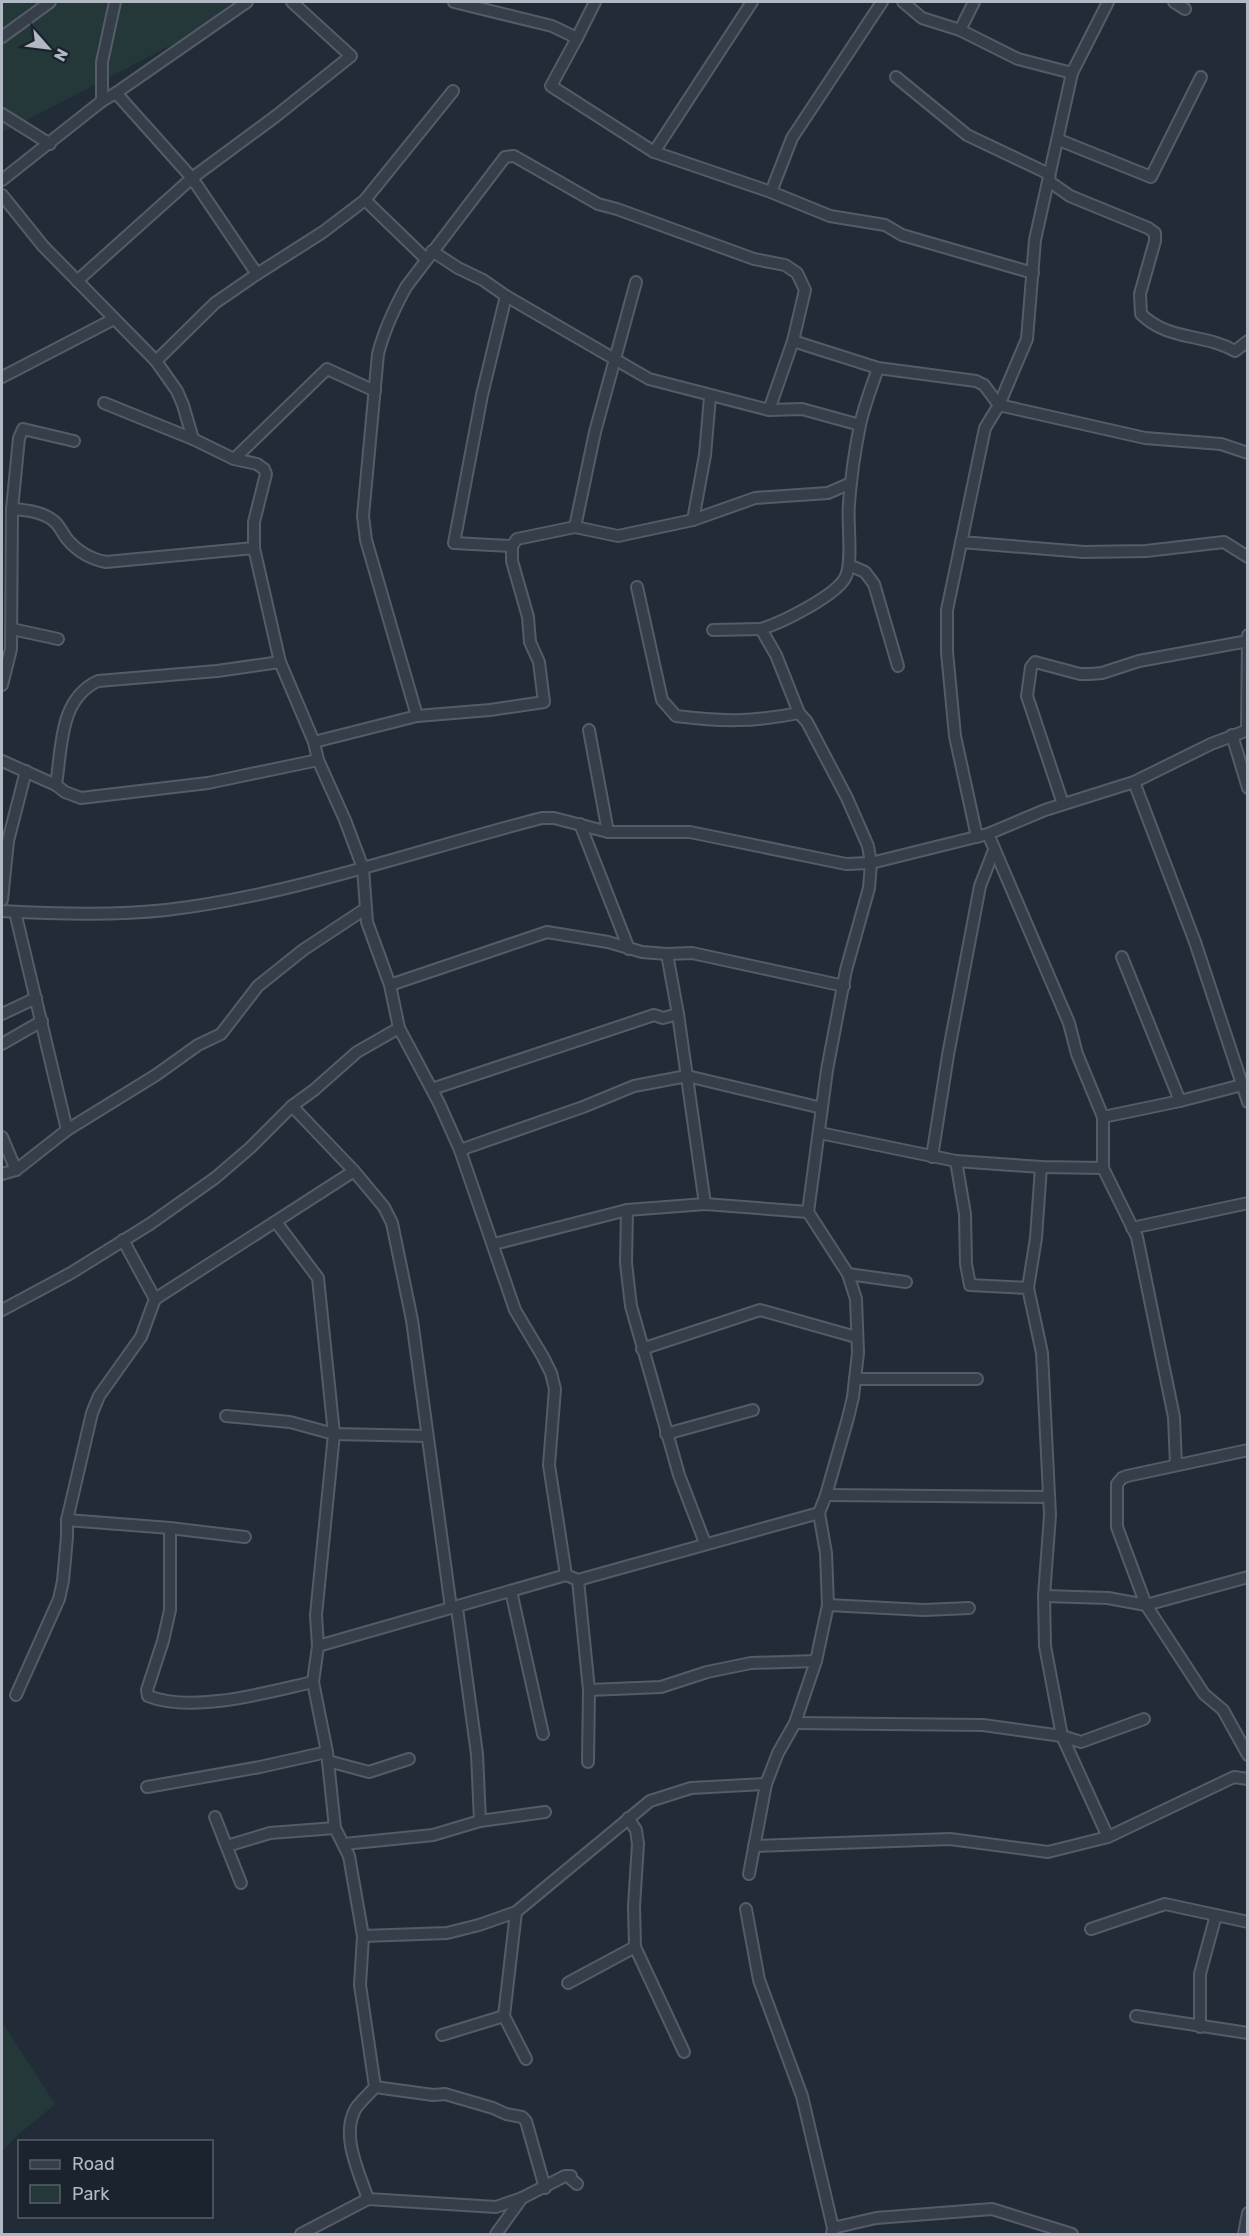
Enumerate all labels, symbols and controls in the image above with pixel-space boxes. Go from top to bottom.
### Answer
north arrow [18,18,78,78]
text: N [50,45,72,64]
legend [18,2140,213,2218]
text: Road [72,2153,115,2175]
text: Park [72,2183,110,2205]

